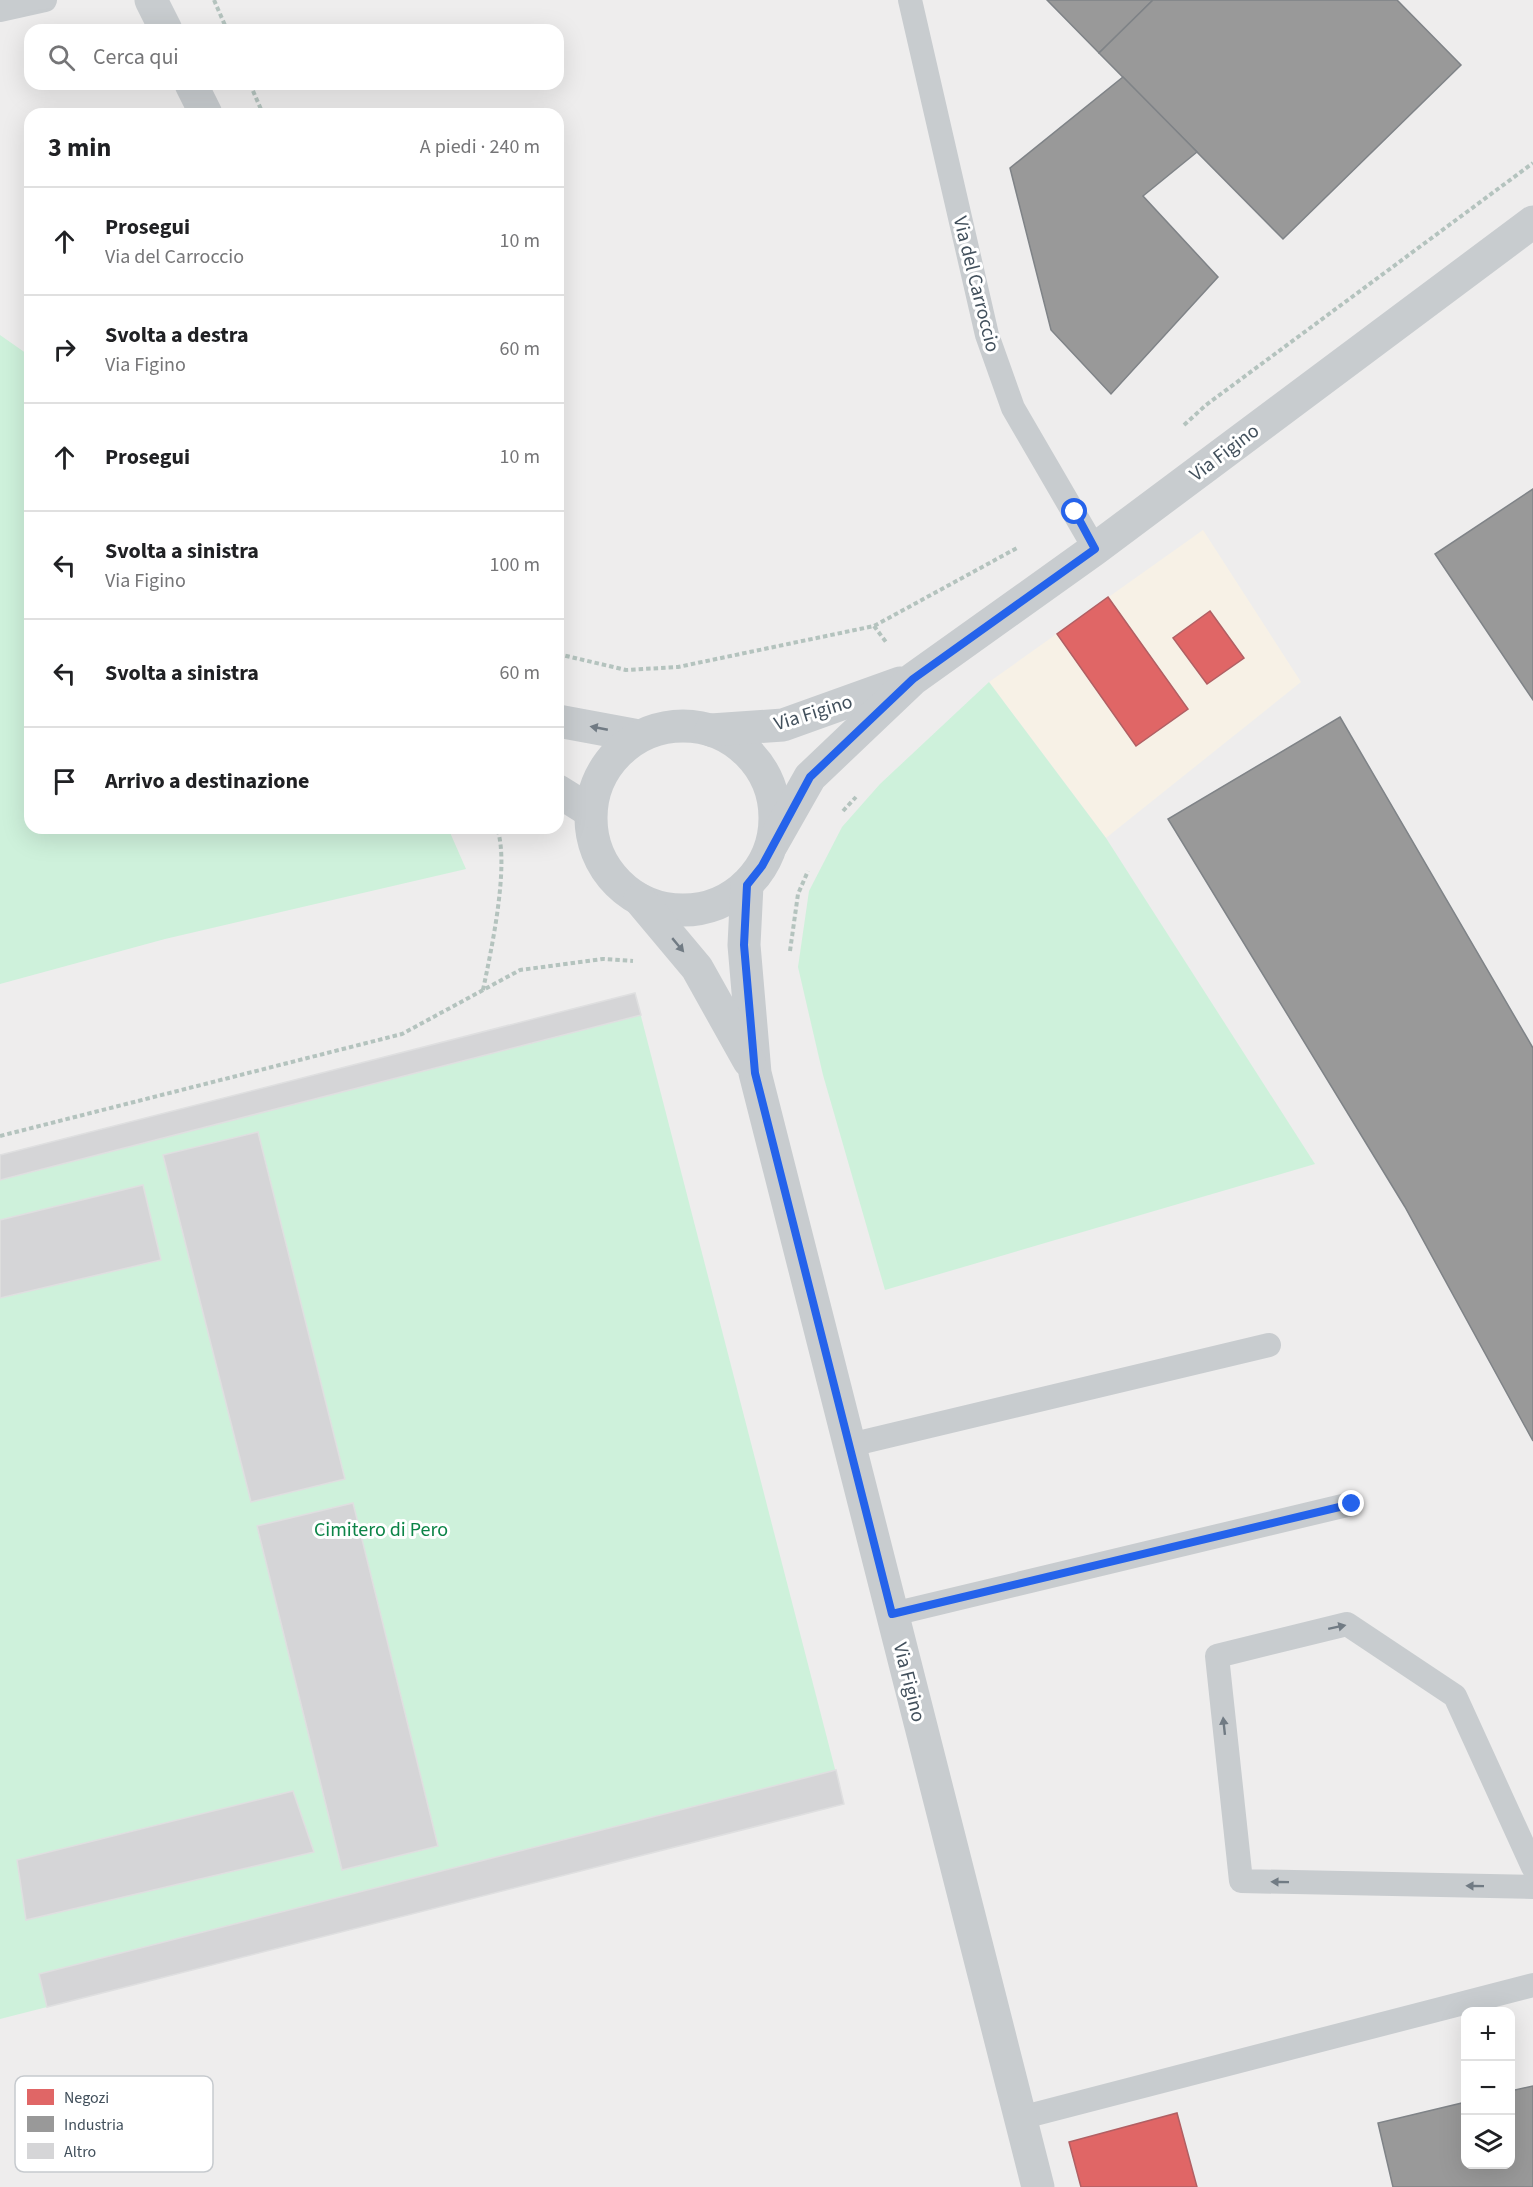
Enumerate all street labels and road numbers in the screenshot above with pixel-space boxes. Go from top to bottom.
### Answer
street label: Via del Carroccio [946,213,1006,355]
street label: Via Figino [1184,417,1265,488]
street label: Via Figino [771,688,856,738]
street label: Via Figino [886,1640,932,1725]

